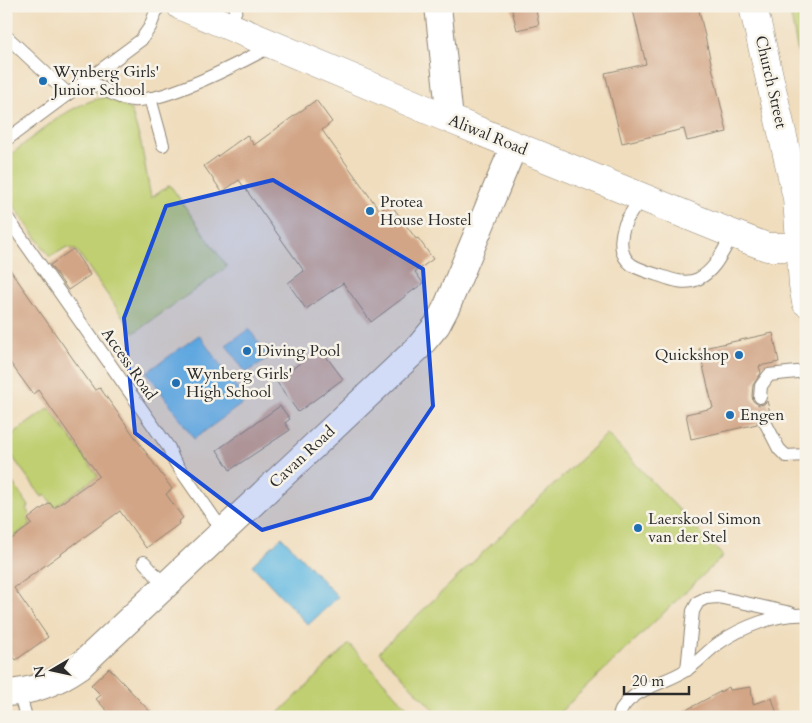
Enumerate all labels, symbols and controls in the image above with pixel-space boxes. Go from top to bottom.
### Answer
street label: Church Street [750,33,792,131]
place label: Wynberg Girls' Junior School [51,61,159,101]
marker: Wynberg Girls' Junior School [37,75,49,87]
street label: Aliwal Road [445,109,531,161]
place label: Protea House Hostel [380,191,471,231]
marker: Protea House Hostel [364,205,376,217]
street label: Access Road [96,324,162,405]
place label: Diving Pool [257,340,340,362]
place label: Quickshop [655,344,729,366]
marker: Diving Pool [241,345,253,357]
marker: Quickshop [733,349,745,361]
place label: Wynberg Girls' High School [185,363,292,403]
marker: Wynberg Girls' High School [170,377,182,389]
place label: Engen [740,404,784,426]
marker: Engen [724,409,736,421]
street label: Cavan Road [264,420,340,493]
place label: Laerskool Simon van der Stel [648,508,761,548]
marker: Laerskool Simon van der Stel [632,522,644,534]
north arrow [28,646,78,696]
scale bar [624,663,690,695]
text: N [29,664,50,679]
text: 20 m [632,671,664,691]

